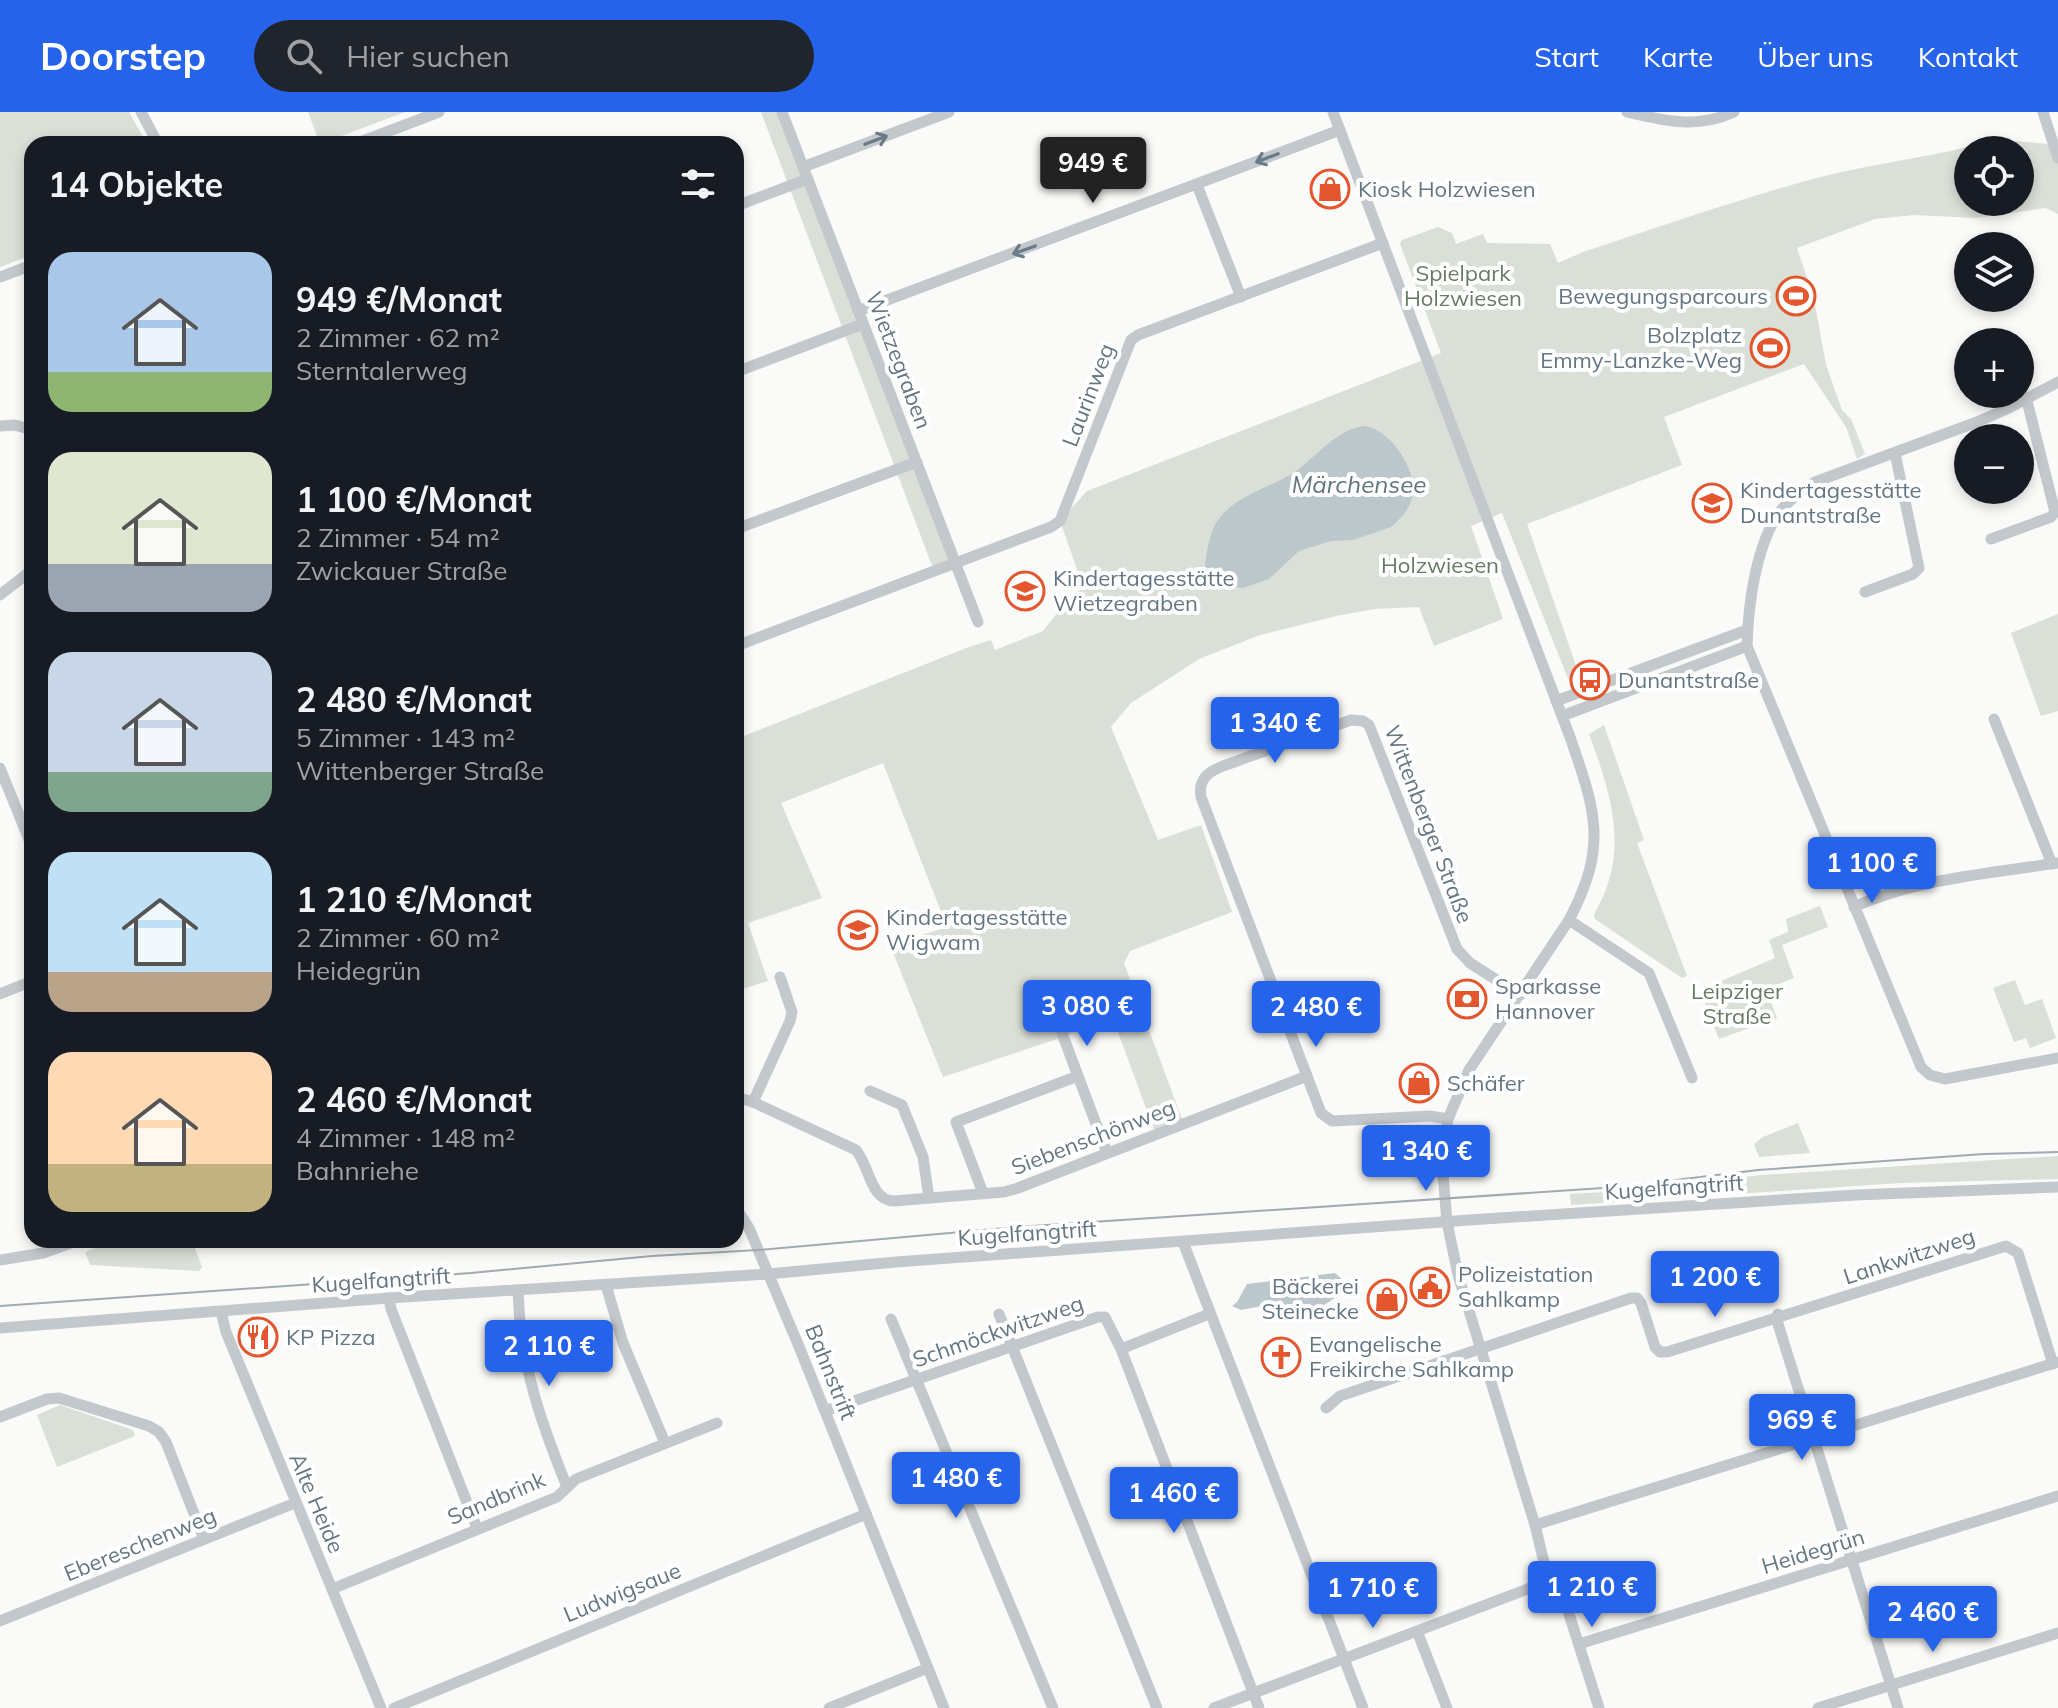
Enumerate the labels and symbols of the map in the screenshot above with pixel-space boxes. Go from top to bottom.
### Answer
one-way arrow [863,132,888,146]
pin: 949 € [1037,137,1149,205]
one-way arrow [1255,152,1280,166]
shop icon: Kiosk Holzwiesen [1309,168,1351,210]
place label: Kiosk Holzwiesen [1358,175,1536,203]
one-way arrow [1012,243,1037,258]
park label: Spielpark Holzwiesen [1404,259,1522,312]
sports icon: Bewegungsparcours [1775,275,1817,317]
place label: Bewegungsparcours [1558,282,1768,310]
street label: Wietzegraben [860,287,938,433]
place label: Bolzplatz Emmy-Lanzke-Weg [1540,321,1742,374]
sports icon: Bolzplatz Emmy-Lanzke-Weg [1749,327,1791,369]
street label: Laurinweg [1056,340,1120,450]
water label: Märchensee [1292,469,1426,499]
place label: Kindertagesstätte Dunantstraße [1740,476,1922,529]
school or university icon: Kindertagesstätte Dunantstraße [1691,482,1733,524]
park label: Holzwiesen [1381,551,1499,579]
place label: Kindertagesstätte Wietzegraben [1053,564,1235,617]
school or university icon: Kindertagesstätte Wietzegraben [1004,570,1046,612]
bus stop icon: Dunantstraße [1569,659,1611,701]
place label: Dunantstraße [1618,666,1759,694]
pin: 1 340 € [1201,697,1349,765]
street label: Wittenberger Straße [1378,721,1480,927]
pin: 1 100 € [1798,837,1946,905]
place label: Kindertagesstätte Wigwam [886,903,1068,956]
school or university icon: Kindertagesstätte Wigwam [837,909,879,951]
place label: Sparkasse Hannover [1495,972,1601,1025]
park label: Leipziger Straße [1691,977,1783,1030]
bank icon: Sparkasse Hannover [1446,978,1488,1020]
pin: 3 080 € [1013,980,1161,1048]
pin: 2 480 € [1242,981,1390,1049]
shop icon: Schäfer [1398,1062,1440,1104]
place label: Schäfer [1447,1069,1525,1097]
street label: Siebenschönweg [1007,1093,1179,1181]
pin: 1 340 € [1352,1125,1500,1193]
street label: Kugelfangtrift [1604,1168,1745,1206]
street label: Kugelfangtrift [957,1214,1098,1252]
street label: Lankwitzweg [1840,1222,1978,1290]
pin: 1 200 € [1641,1251,1789,1319]
place label: Polizeistation Sahlkamp [1458,1260,1593,1313]
street label: Kugelfangtrift [311,1261,452,1299]
public building icon: Polizeistation Sahlkamp [1409,1266,1451,1308]
place label: Bäckerei Steinecke [1262,1272,1359,1325]
shop icon: Bäckerei Steinecke [1366,1278,1408,1320]
street label: Schmöckwitzweg [909,1289,1087,1373]
restaurant icon: KP Pizza [237,1316,279,1358]
pin: 2 110 € [475,1320,623,1388]
street label: Bahnstrift [799,1320,863,1424]
place label: KP Pizza [286,1323,376,1351]
place label: Evangelische Freikirche Sahlkamp [1309,1330,1514,1383]
church icon: Evangelische Freikirche Sahlkamp [1260,1336,1302,1378]
pin: 969 € [1746,1394,1858,1462]
street label: Alte Heide [283,1449,351,1557]
pin: 1 480 € [882,1452,1030,1520]
street label: Sandbrink [443,1465,550,1531]
pin: 1 460 € [1100,1467,1248,1535]
street label: Ebereschenweg [60,1501,220,1587]
street label: Heidegrün [1758,1522,1868,1580]
street label: Ludwigsaue [559,1556,685,1628]
pin: 1 210 € [1518,1561,1666,1629]
pin: 1 710 € [1299,1562,1447,1630]
pin: 2 460 € [1859,1586,2007,1654]

